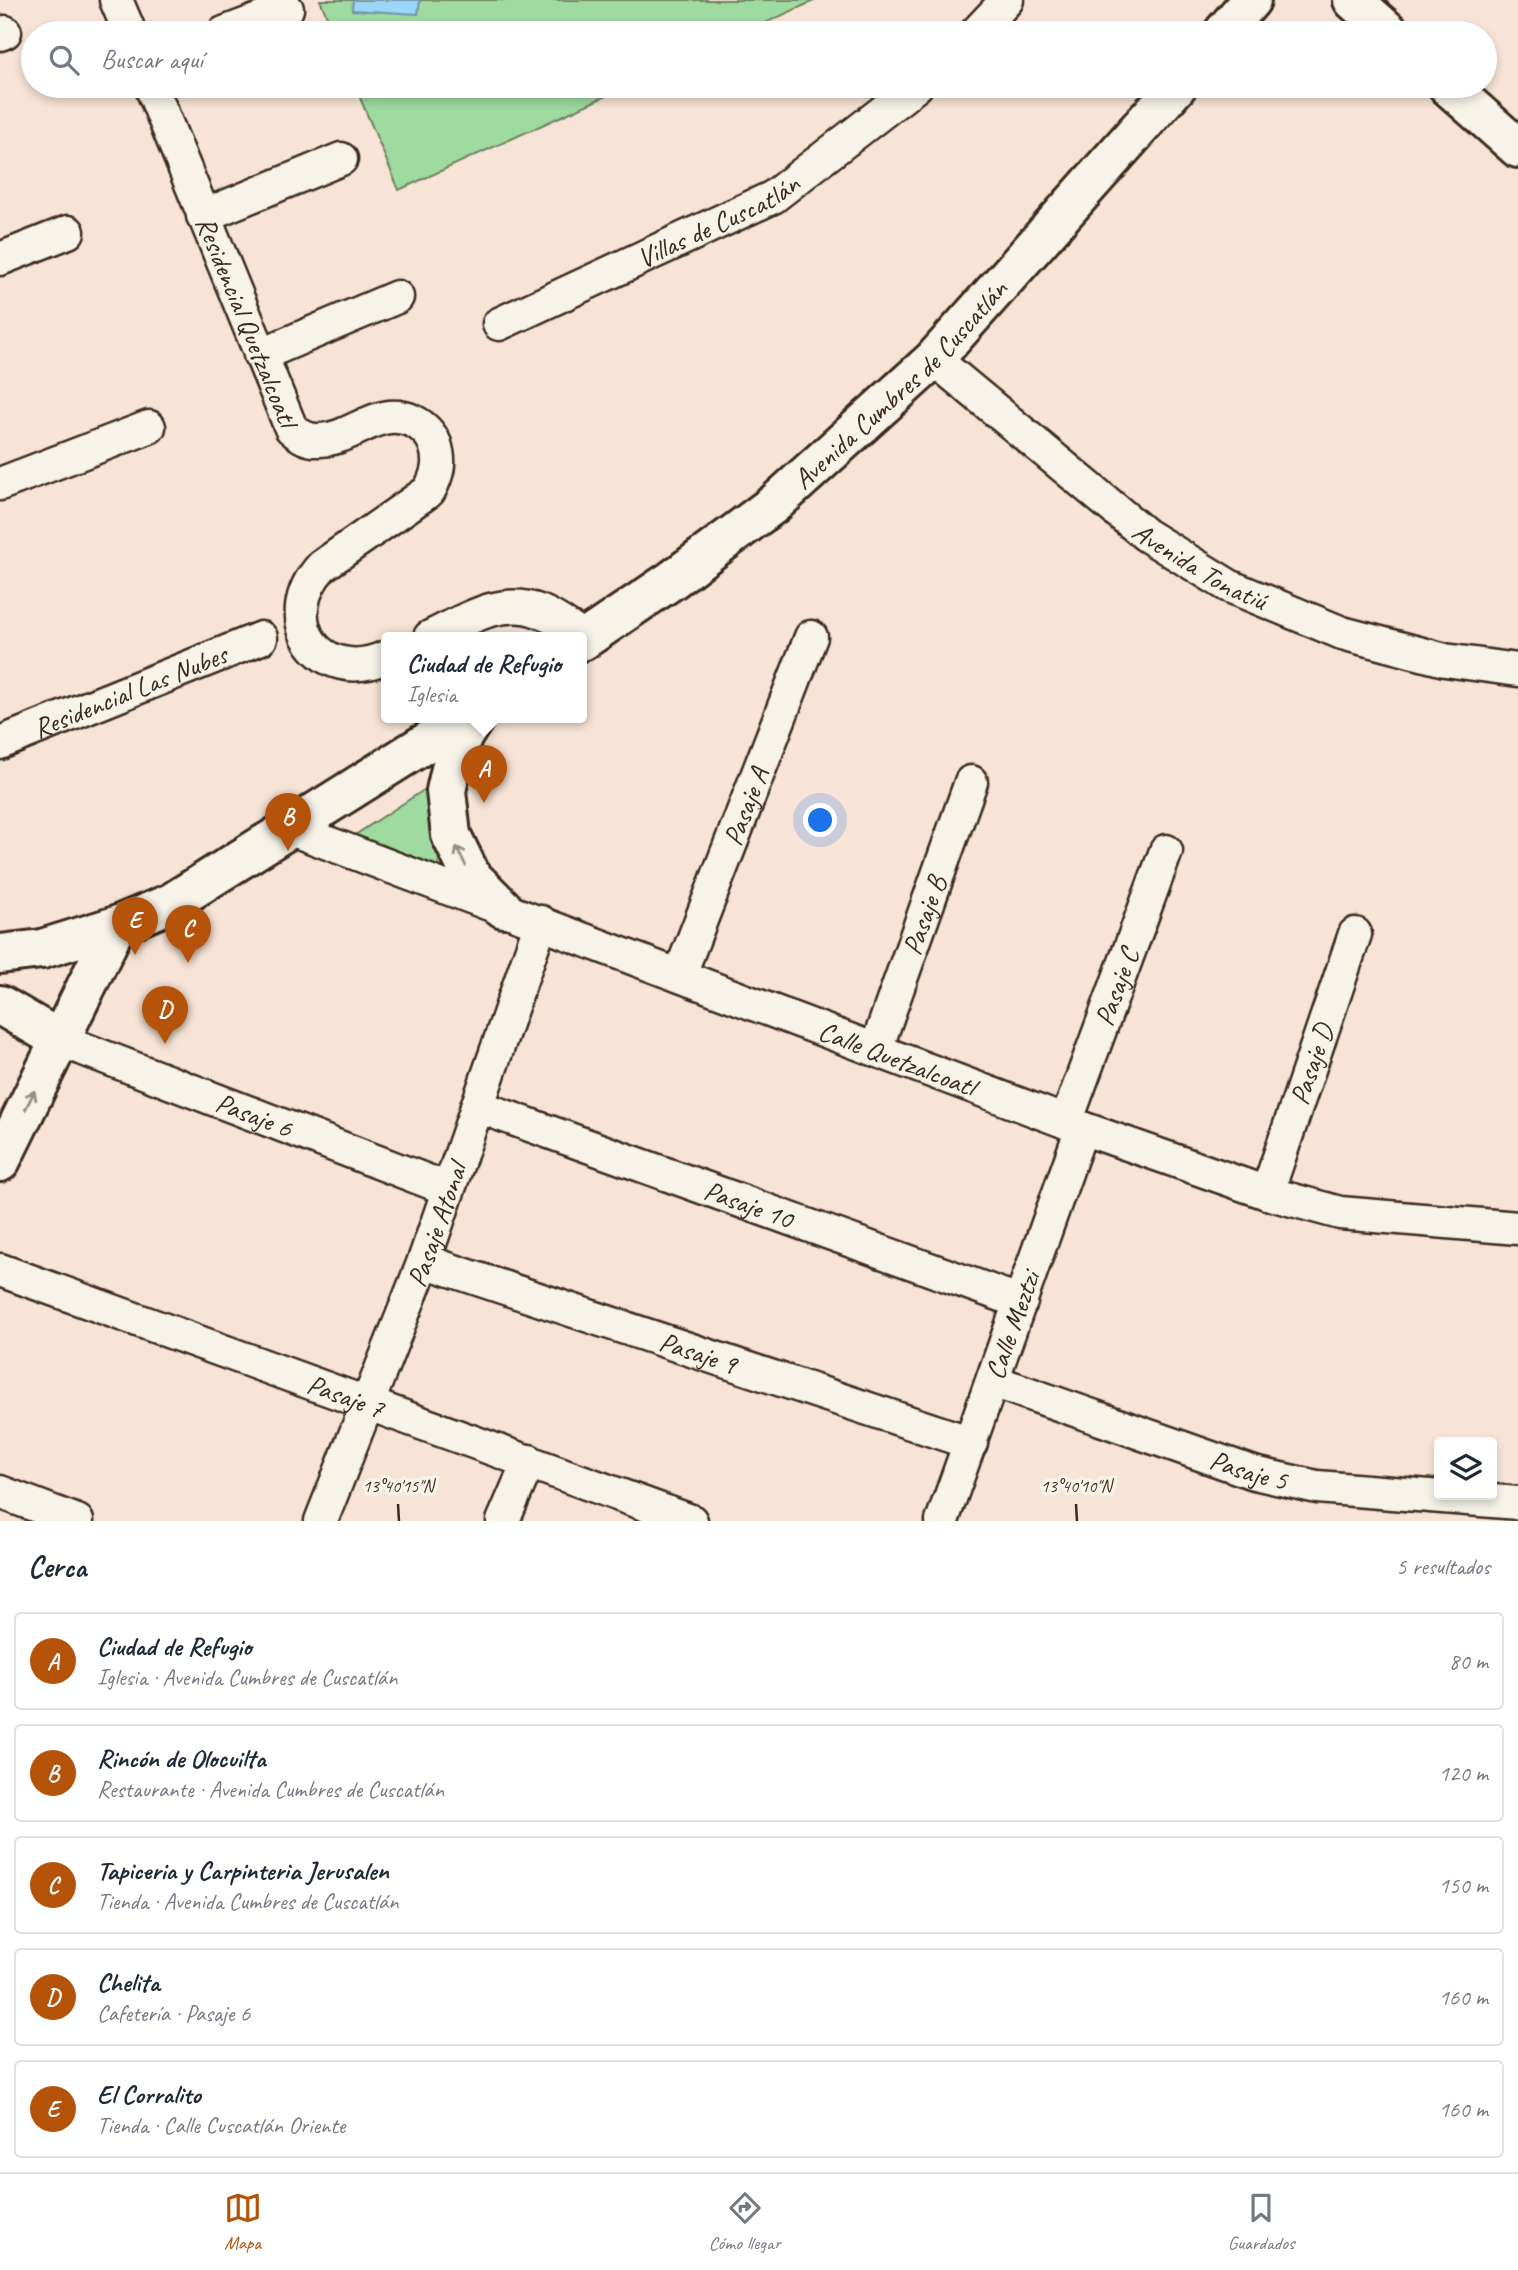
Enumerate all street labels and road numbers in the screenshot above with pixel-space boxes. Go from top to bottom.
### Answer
street label: Villas de Cuscatlán [631,165,807,275]
street label: Residencial Quetzalcoatl [189,211,308,436]
street label: Avenida Cumbres de Cuscatlán [785,271,1015,496]
street label: Avenida Tonatiú [1126,514,1274,618]
street label: Residencial Las Nubes [28,635,234,745]
street label: Pasaje A [714,761,777,850]
street label: Pasaje B [894,869,954,959]
street label: Pasaje C [1086,941,1147,1030]
street label: Calle Quetzalcoatl [814,1013,985,1105]
street label: Pasaje D [1281,1017,1342,1109]
street label: Pasaje 6 [211,1084,299,1146]
street label: Pasaje Atonal [398,1153,476,1291]
street label: Pasaje 10 [700,1172,800,1237]
street label: Calle Meztzi [976,1263,1048,1384]
street label: Pasaje 9 [655,1323,744,1382]
street label: Pasaje 7 [303,1366,390,1426]
street label: Pasaje 5 [1205,1441,1292,1498]

